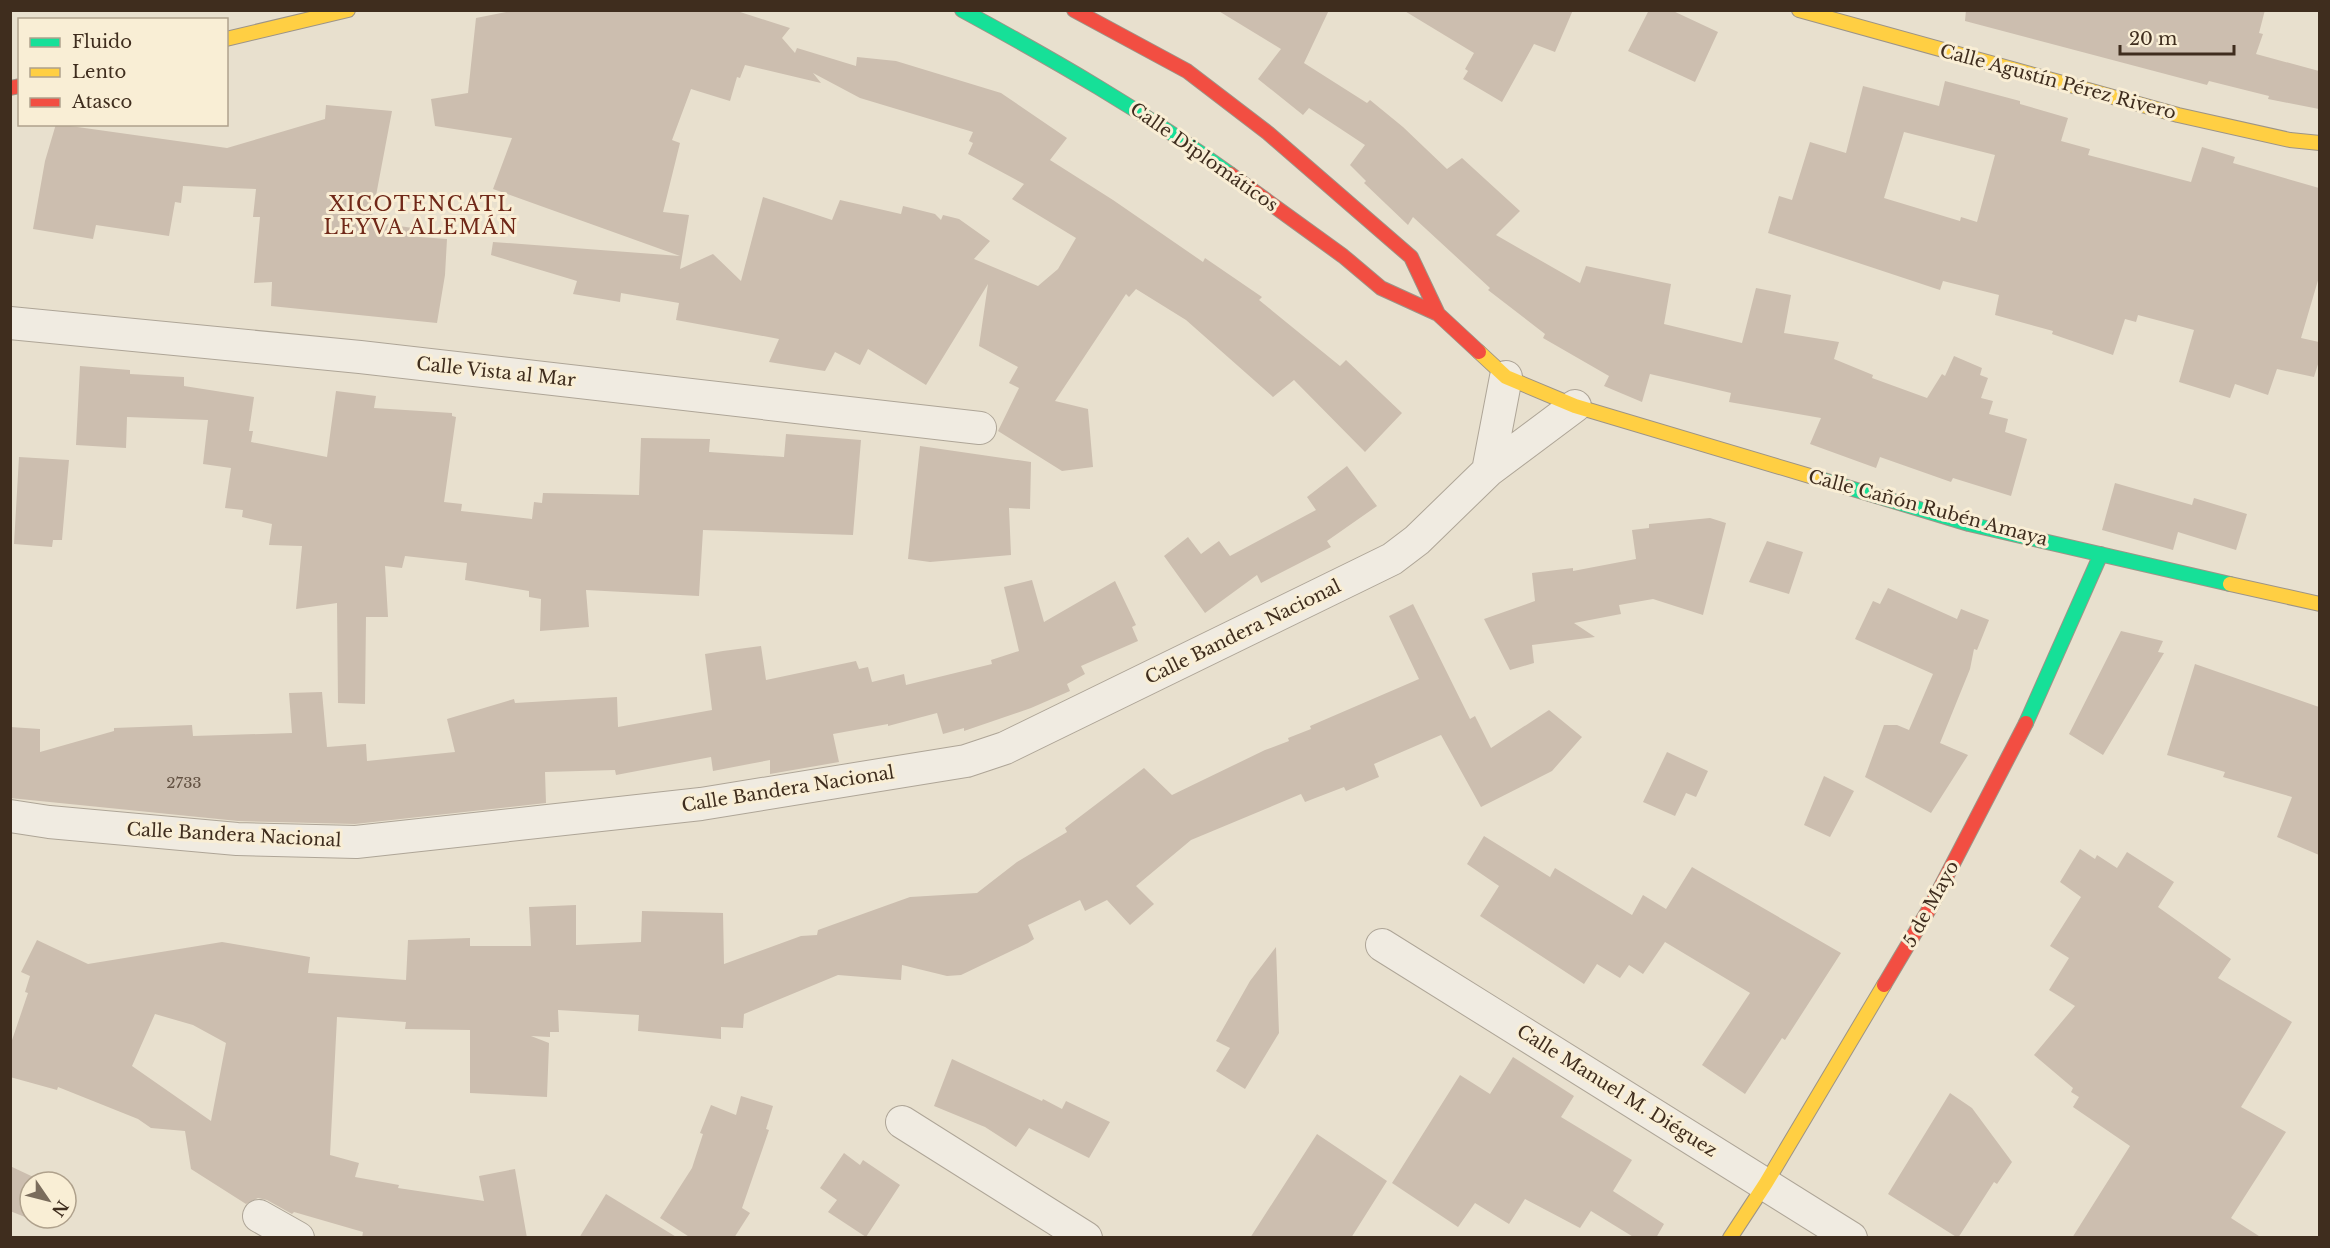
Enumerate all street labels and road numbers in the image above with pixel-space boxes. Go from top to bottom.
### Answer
street label: Calle Agustín Pérez Rivero [1937,40,2179,124]
street label: Calle Diplomáticos [1126,98,1282,216]
street label: Calle Vista al Mar [415,353,577,391]
street label: Calle Cañón Rubén Amaya [1806,465,2050,551]
street label: Calle Bandera Nacional [1142,575,1345,689]
street label: Calle Bandera Nacional [680,761,896,817]
street label: Calle Bandera Nacional [126,818,342,852]
street label: 5 de Mayo [1898,857,1964,951]
street label: Calle Manuel M. Diéguez [1513,1020,1721,1162]

